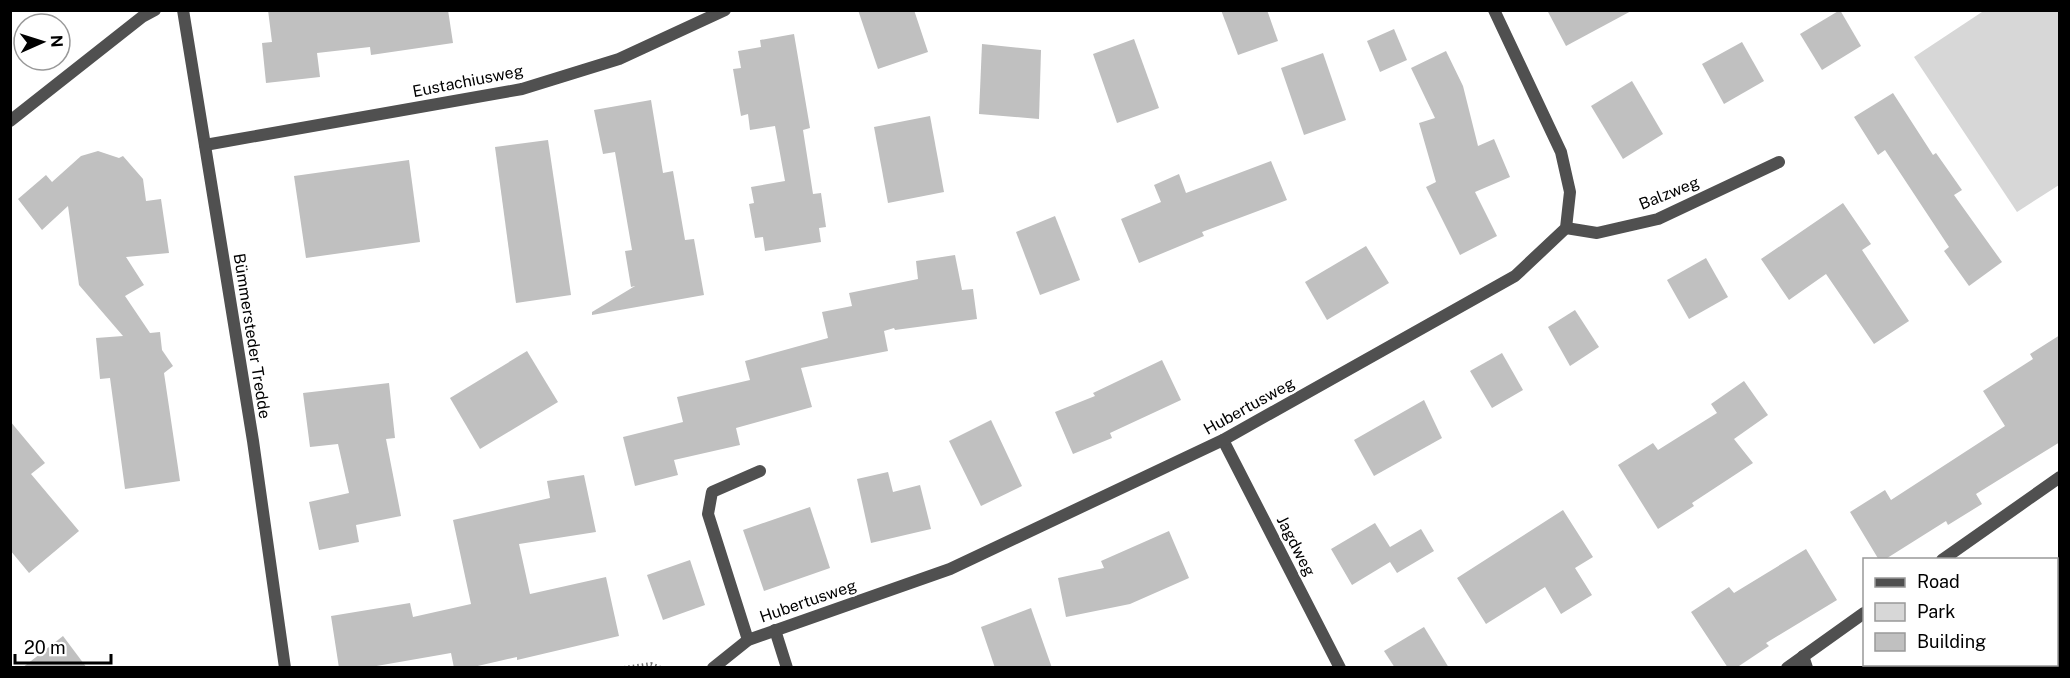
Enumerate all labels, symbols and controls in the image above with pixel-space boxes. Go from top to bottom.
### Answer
north arrow [12,12,72,72]
text: N [47,34,66,48]
street label: Eustachiusweg [411,61,525,101]
street label: Balzweg [1636,172,1702,214]
street label: Bümmersteder Tredde [230,252,274,420]
street label: Hubertusweg [1200,373,1298,439]
street label: Jagdweg [1273,512,1319,580]
legend [1863,558,2058,666]
text: Road [1917,571,1960,592]
street label: Hubertusweg [757,576,859,626]
text: Park [1917,601,1955,622]
scale bar [15,627,111,665]
text: Building [1917,631,1986,652]
text: 20 m [24,637,66,658]

